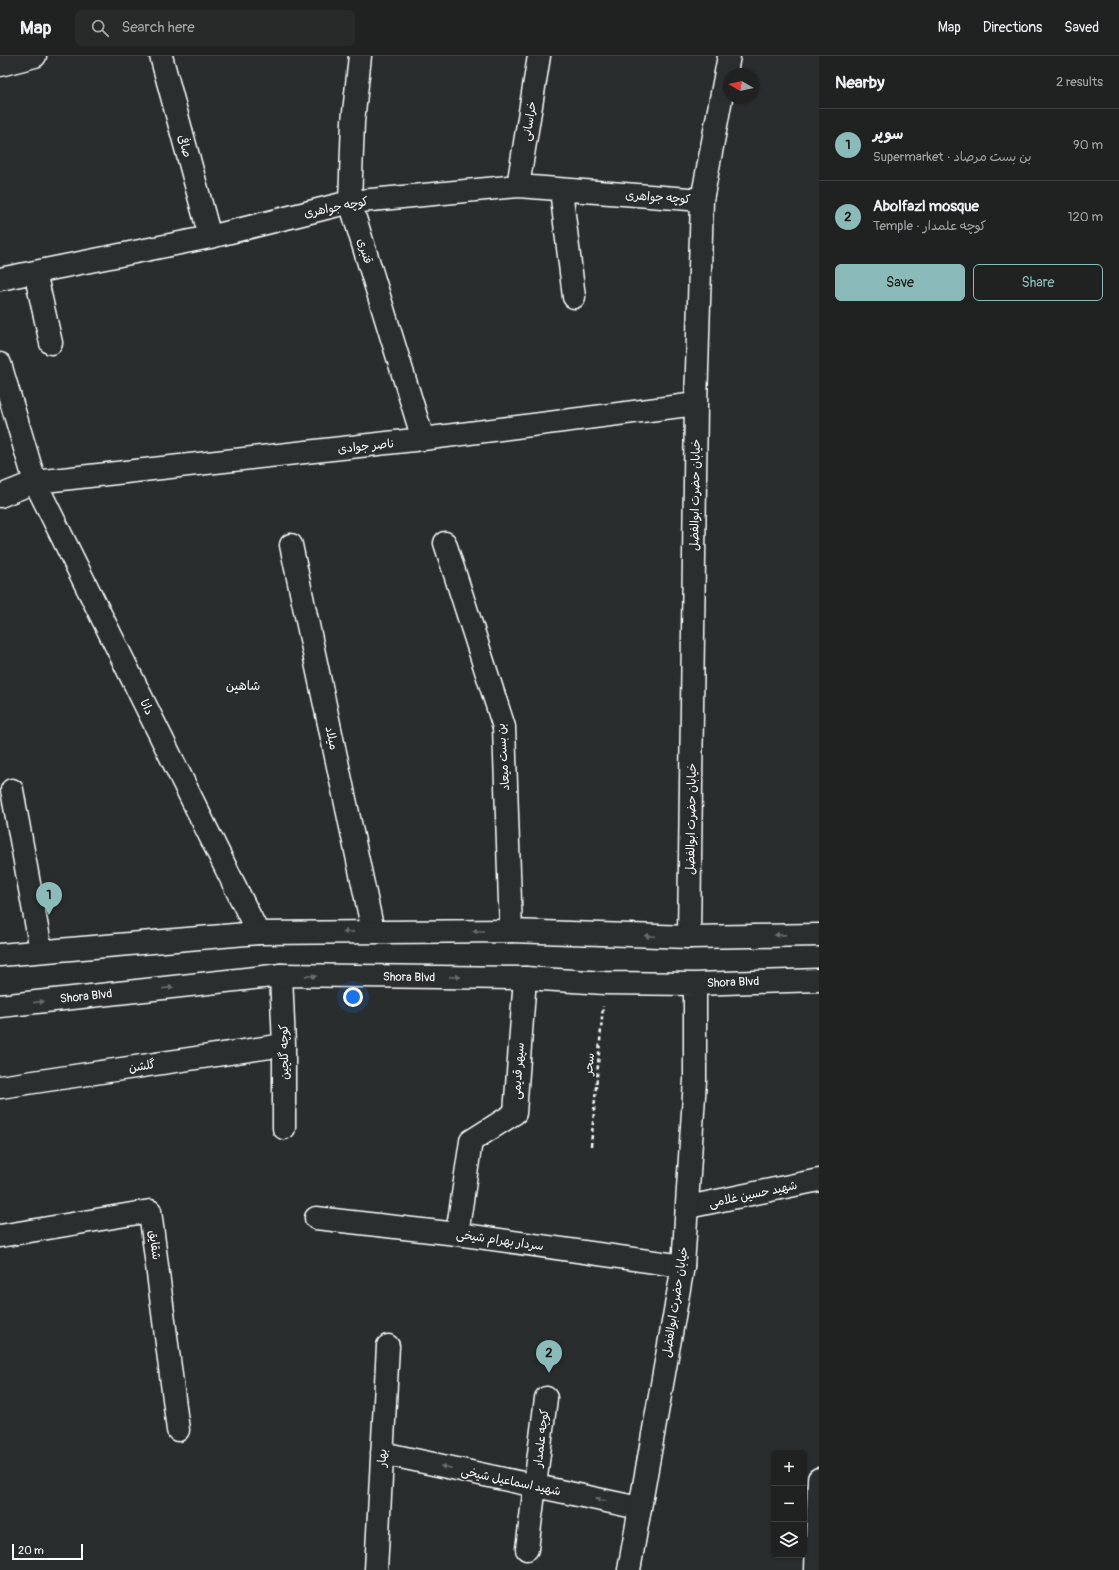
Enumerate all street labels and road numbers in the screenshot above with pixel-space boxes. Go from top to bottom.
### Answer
street label: خراسانی [519,100,540,142]
street label: صافی [174,133,196,159]
street label: کوچه جواهری [625,188,691,207]
street label: کوچه جواهری [303,194,370,221]
street label: قنبری [354,237,375,266]
street label: ناصر جوادی [337,436,395,457]
street label: خیابان حضرت ابوالفضل [687,439,704,551]
street label: دانا [136,697,157,717]
street label: بن بست میعاد [494,723,513,791]
street label: میلاد [322,725,341,751]
street label: خیابان حضرت ابوالفضل [683,763,700,875]
street label: Shora Blvd [383,970,435,985]
street label: Shora Blvd [707,974,760,991]
street label: Shora Blvd [59,986,113,1007]
street label: کوچه گلچین [277,1024,292,1080]
street label: سپهر قدیمی [509,1042,528,1100]
street label: سحر [581,1052,598,1077]
street label: گلشن [128,1057,156,1076]
street label: شهید حسین غلامی [708,1178,799,1211]
street label: سردار بهرام شیخی [455,1227,545,1255]
street label: شقایق [145,1229,164,1261]
street label: خیابان حضرت ابوالفضل [659,1246,692,1359]
street label: کوچه علمدار [530,1408,553,1469]
street label: بهار [374,1449,390,1469]
street label: شهید اسماعیل شیخی [460,1464,562,1499]

